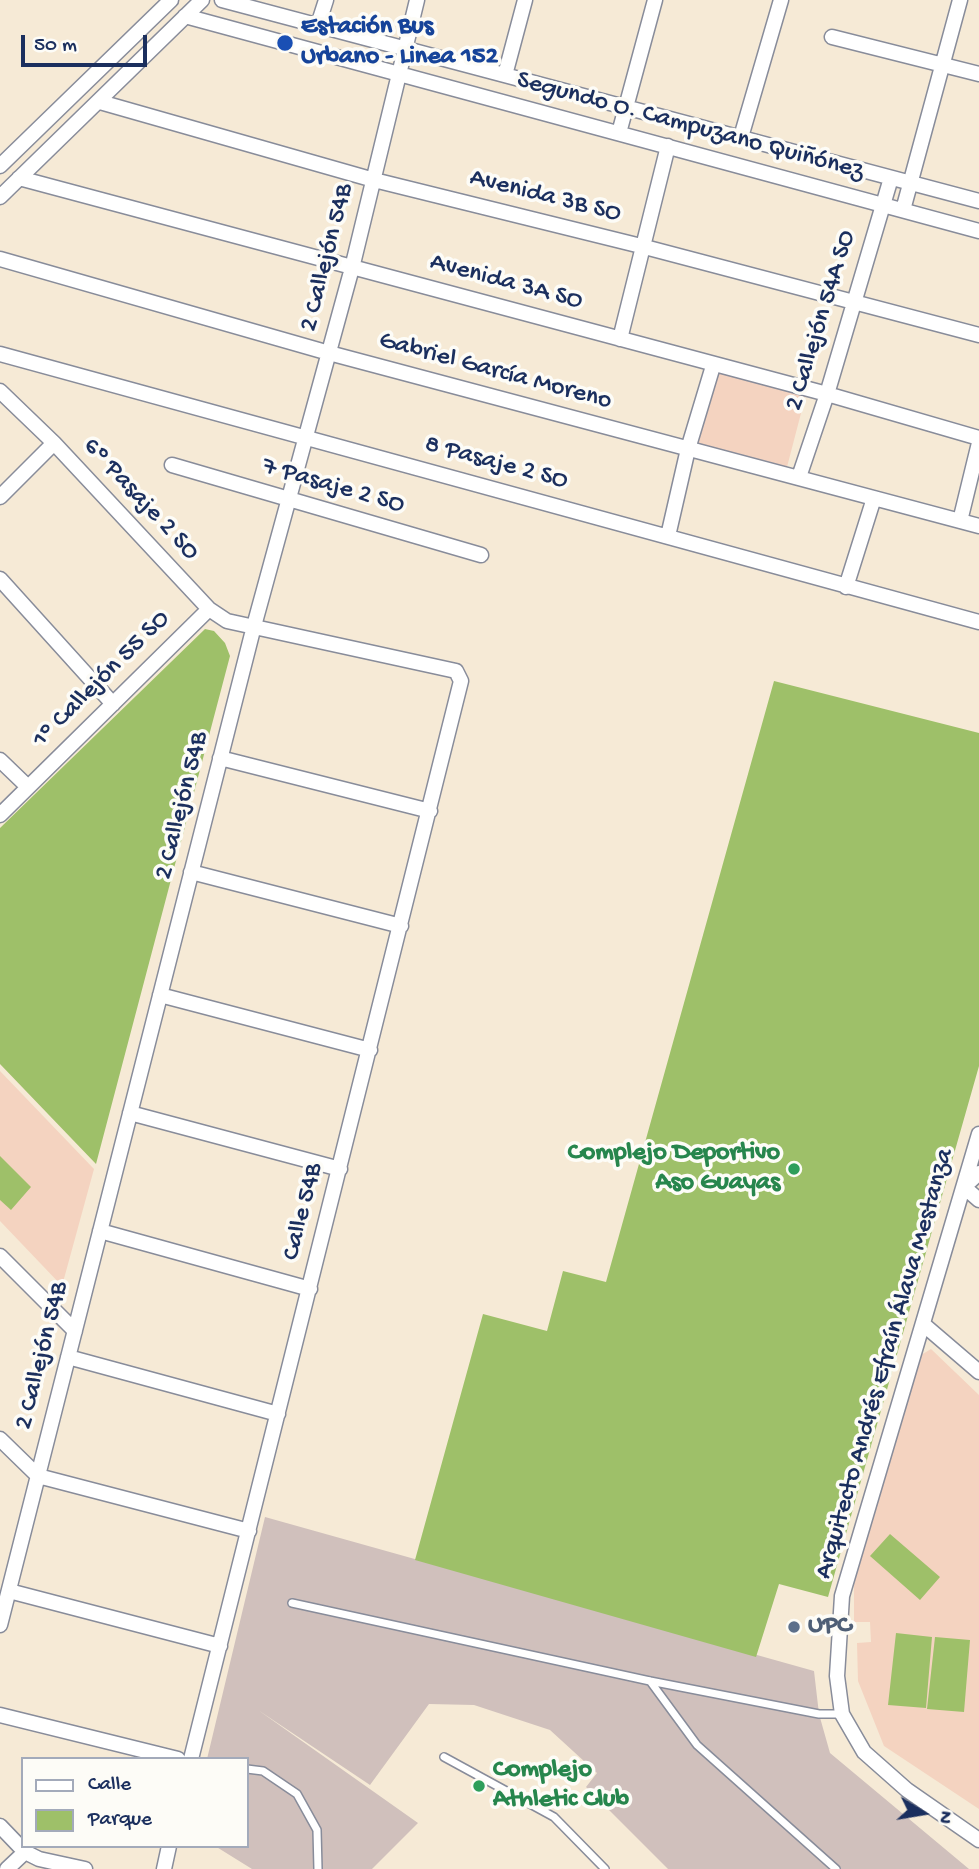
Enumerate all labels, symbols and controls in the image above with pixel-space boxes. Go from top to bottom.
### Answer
place label: Estación Bus Urbano - Linea 152 [301,12,498,74]
scale bar [24,21,150,65]
marker: Estación Bus Urbano - Linea 152 [275,33,295,53]
text: 50 m [34,34,77,59]
street label: Segundo O. Campuzano Quiñónez [513,66,867,188]
street label: Avenida 3B SO [466,163,624,231]
street label: 2 Callejón 54B [295,181,361,335]
street label: 2 Callejón 54A SO [780,227,864,415]
street label: Avenida 3A SO [426,248,586,318]
street label: Gabriel García Moreno [375,326,615,418]
street label: 8 Pasaje 2 SO [421,430,571,498]
street label: 6º Pasaje 2 SO [75,432,205,568]
street label: 7 Pasaje 2 SO [258,452,408,522]
street label: 1º Callejón 55 SO [27,605,177,755]
street label: 2 Callejón 54B [150,729,216,883]
place label: Complejo Deportivo Aso Guayas [568,1138,780,1200]
street label: Arquitecto Andrés Efraín Álava Mestanza [810,1145,962,1583]
street label: Calle 54B [277,1160,331,1264]
marker: Complejo Deportivo Aso Guayas [786,1161,802,1177]
street label: 2 Callejón 54B [10,1279,76,1433]
place label: UPC [808,1611,851,1643]
marker: UPC [786,1619,802,1635]
place label: Complejo Athletic Club [493,1755,629,1816]
legend [21,1757,248,1848]
text: Calle [88,1773,131,1798]
marker: Complejo Athletic Club [471,1778,487,1794]
north arrow [888,1778,958,1848]
text: Parque [88,1808,152,1833]
text: N [932,1809,957,1825]

